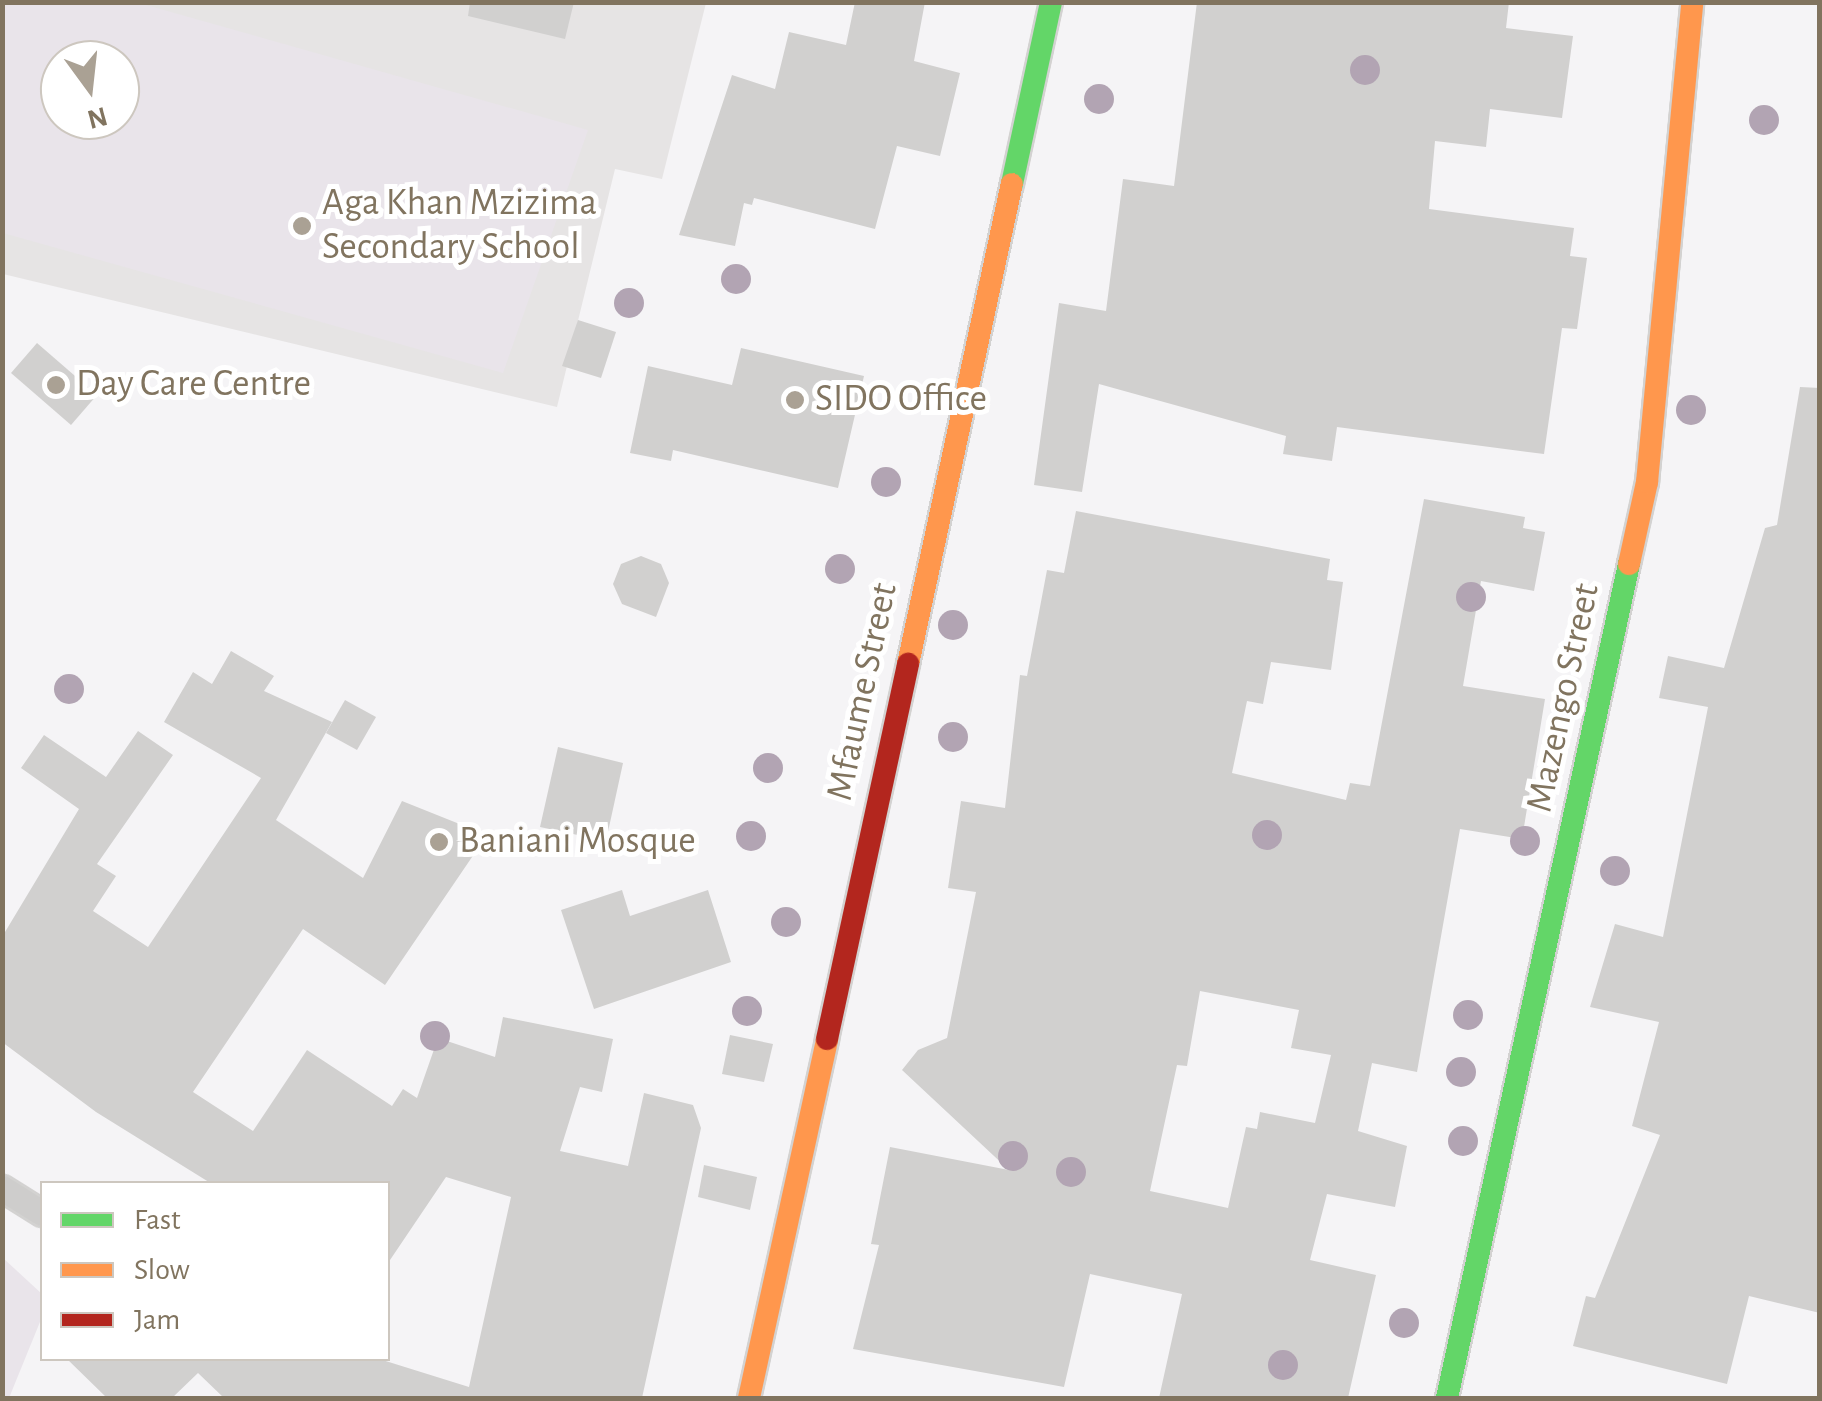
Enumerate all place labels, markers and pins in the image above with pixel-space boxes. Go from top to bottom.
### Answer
place label: Aga Khan Mzizima Secondary School [322,181,597,270]
marker: Aga Khan Mzizima Secondary School [291,215,313,237]
place label: Day Care Centre [76,362,311,408]
marker: Day Care Centre [45,374,67,396]
place label: SIDO Office [815,377,987,423]
marker: SIDO Office [784,389,806,411]
place label: Baniani Mosque [459,819,696,865]
marker: Baniani Mosque [428,831,450,853]

